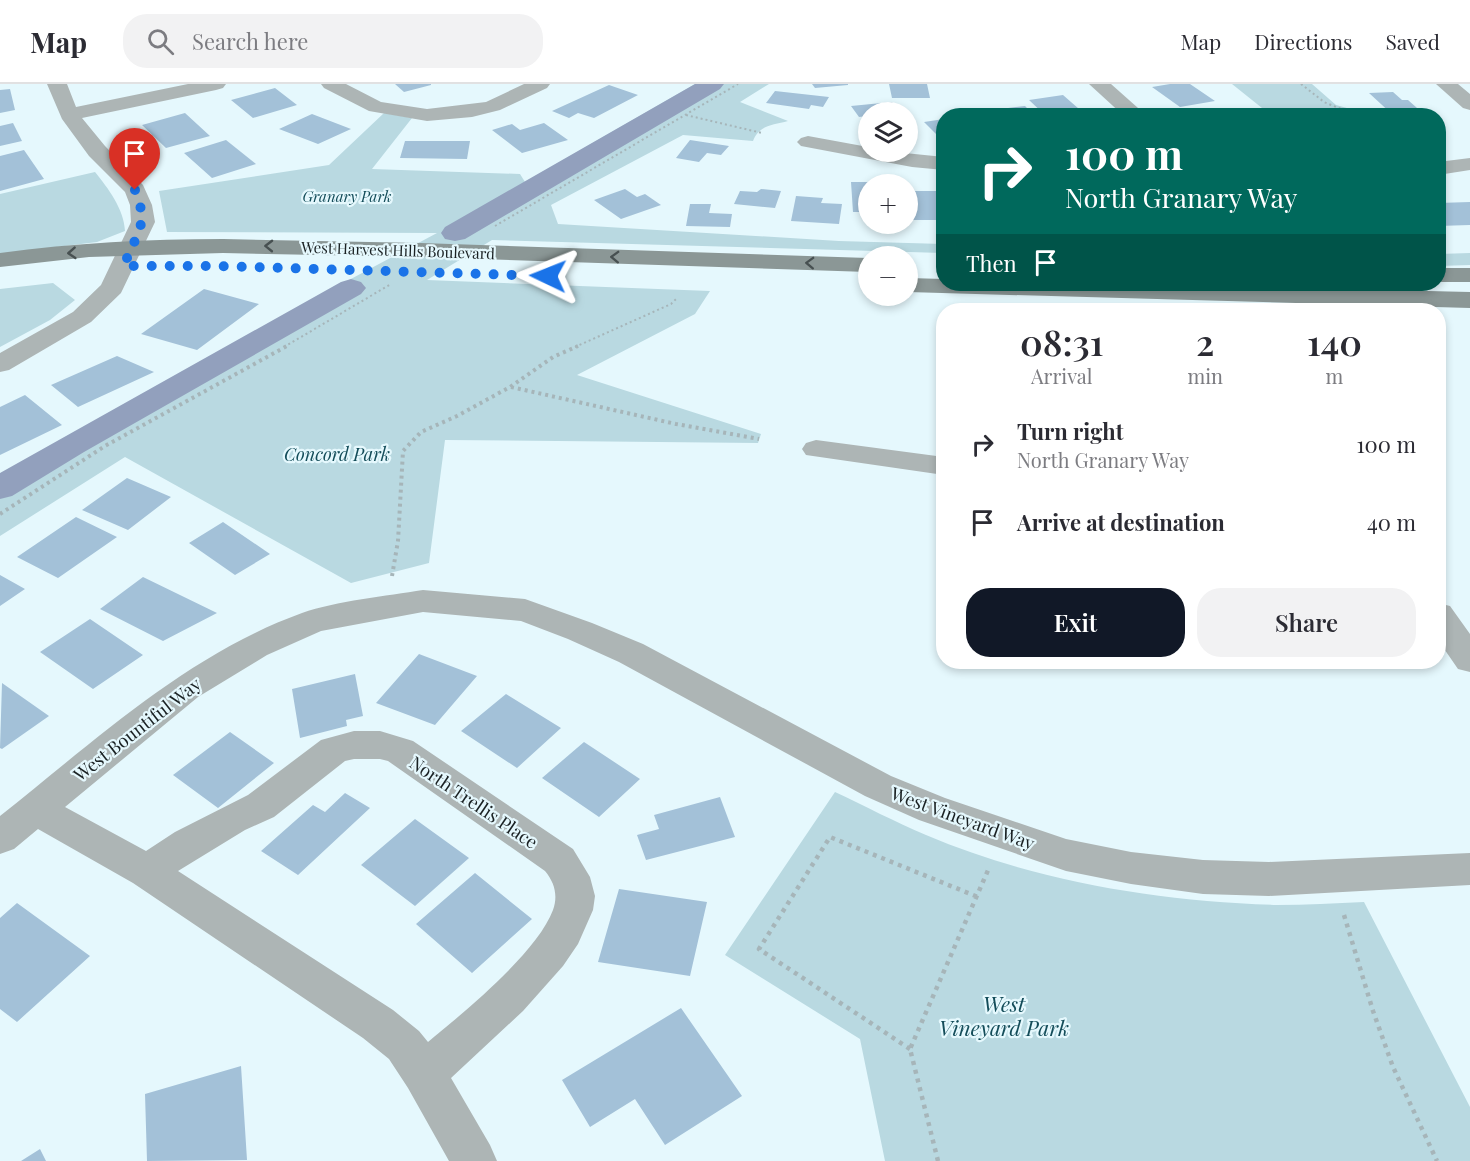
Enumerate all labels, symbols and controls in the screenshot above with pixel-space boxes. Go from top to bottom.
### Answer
search box [123,14,543,68]
text: Map [30,23,87,60]
icon: search [144,25,177,58]
text: Search here [192,26,308,56]
text: Map [1180,27,1221,55]
text: Directions [1254,27,1352,55]
text: Saved [1385,27,1440,55]
map controls [858,102,918,306]
button: layers [858,102,918,162]
text: 100 m [1065,125,1183,181]
pin [109,128,160,190]
icon: right [966,132,1044,210]
icon: arrive [118,137,151,170]
button: + [858,174,918,234]
text: North Granary Way [1065,179,1297,215]
park label: Granary Park [302,186,392,206]
street label: West Harvest Hills Boulevard [300,237,495,263]
one-way arrow [264,240,273,253]
position arrow [516,244,580,308]
one-way arrow [68,246,77,259]
button: − [858,246,918,306]
icon: arrive [1029,246,1062,279]
text: Then [966,248,1017,278]
one-way arrow [611,251,620,263]
one-way arrow [806,257,815,269]
text: 08:31 [1020,317,1103,365]
text: 2 [1196,317,1214,365]
text: 140 [1307,317,1362,365]
text: Arrival [1031,362,1093,389]
text: min [1187,362,1223,389]
text: m [1326,362,1343,389]
text: Turn right [1017,416,1123,446]
icon: right [966,428,999,461]
text: 100 m [1356,429,1416,459]
park label: Concord Park [284,442,390,466]
text: North Granary Way [1017,446,1189,473]
icon: arrive [966,506,999,539]
text: Arrive at destination [1017,507,1225,537]
text: 40 m [1367,507,1416,537]
button: Exit [966,588,1185,657]
button: Share [1197,588,1416,657]
street label: West Bountiful Way [68,672,206,787]
street label: North Trellis Place [405,750,543,854]
street label: West Vineyard Way [887,781,1038,855]
park label: West Vineyard Park [939,989,1069,1041]

